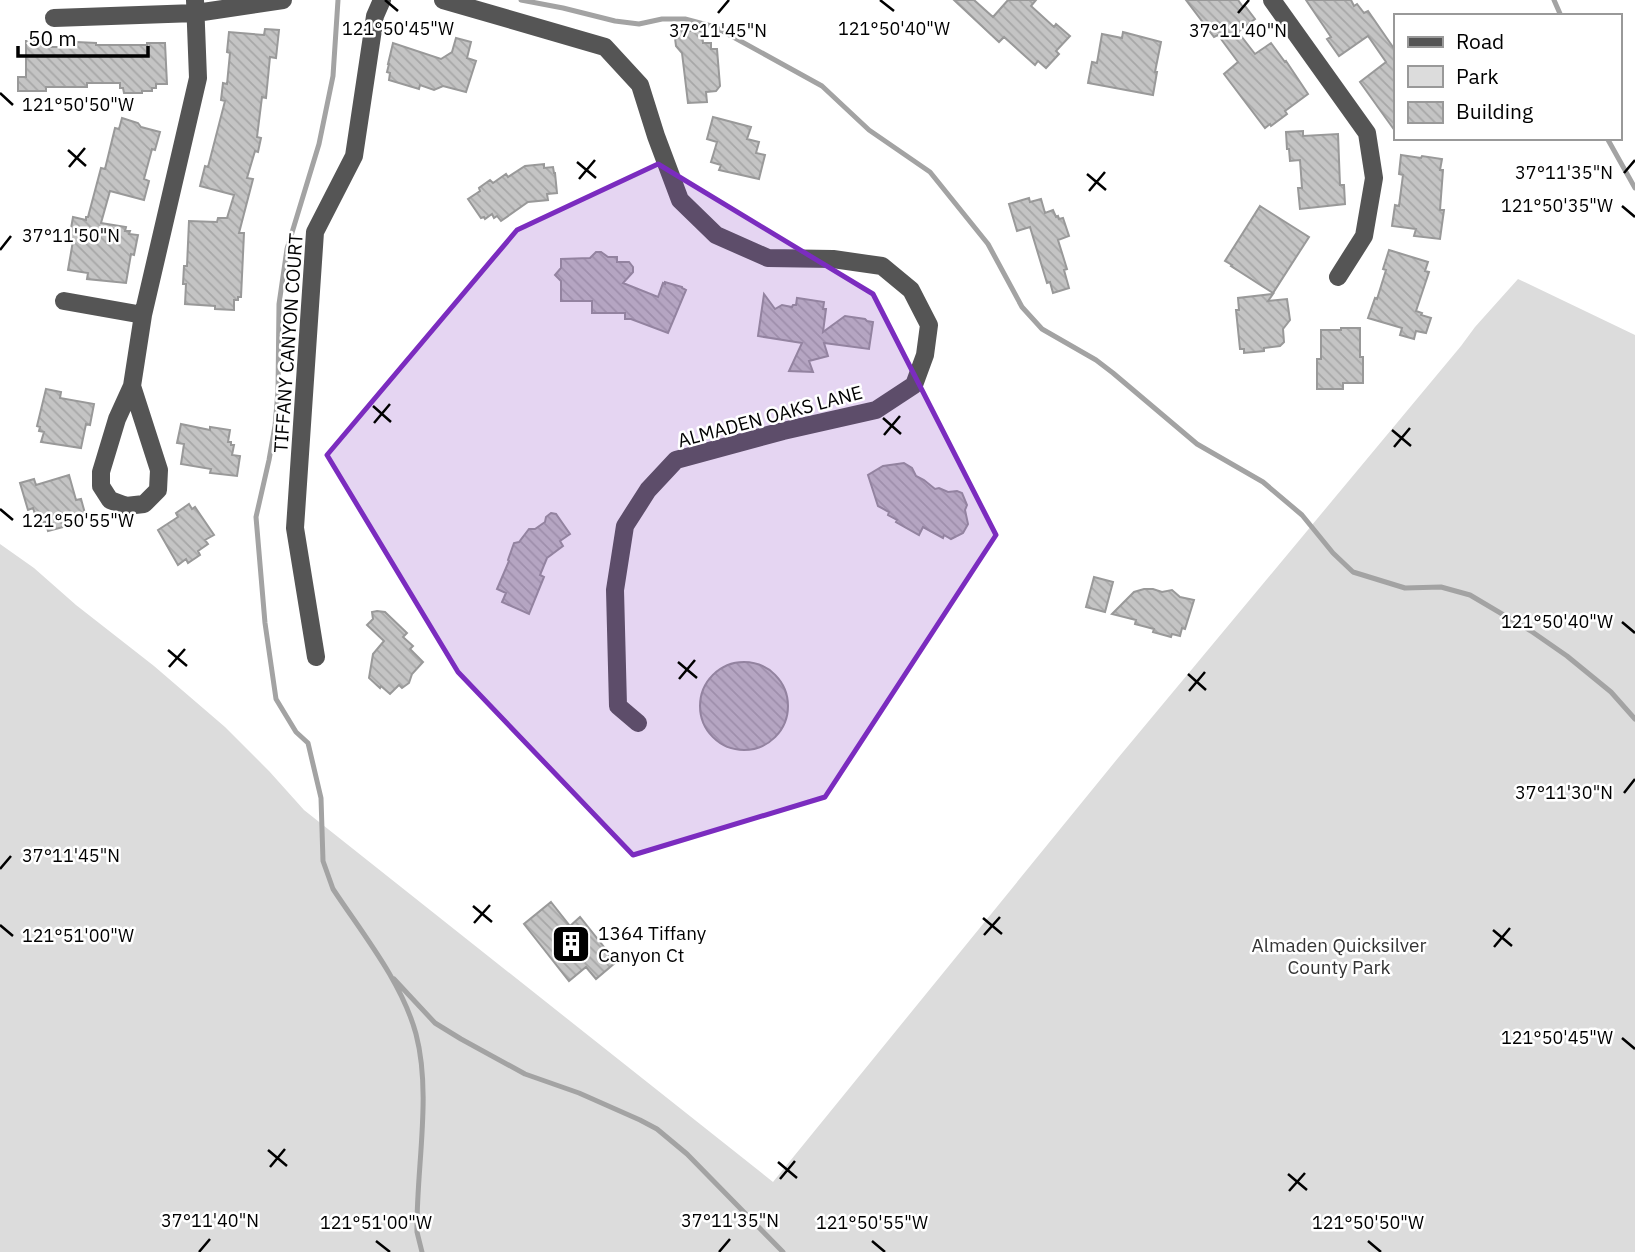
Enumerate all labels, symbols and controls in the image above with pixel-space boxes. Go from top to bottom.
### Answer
scale bar [18,14,147,58]
legend [1394,14,1621,140]
text: 121°50'45"W [342,17,454,40]
text: 121°50'40"W [838,17,950,40]
text: 37°11'45"N [669,19,767,42]
text: 37°11'40"N [1189,19,1287,42]
text: 50 m [28,24,77,52]
text: Road [1456,27,1504,55]
text: Park [1456,62,1499,90]
text: 121°50'50"W [22,93,134,116]
text: Building [1456,97,1533,125]
text: 37°11'35"N [1515,161,1613,184]
text: 121°50'35"W [1501,194,1613,217]
text: 37°11'50"N [22,224,120,247]
street label: TIFFANY CANYON COURT [268,232,308,454]
street label: ALMADEN OAKS LANE [675,380,865,452]
text: 121°50'55"W [22,509,134,532]
text: 121°50'40"W [1501,610,1613,633]
text: 37°11'30"N [1515,781,1613,804]
text: 37°11'45"N [22,844,120,867]
place label: 1364 Tiffany Canyon Ct [598,921,707,967]
building icon: 1364 Tiffany Canyon Ct [550,923,592,965]
text: 121°51'00"W [22,924,134,947]
park label: Almaden Quicksilver County Park [1252,933,1426,979]
text: 121°50'45"W [1501,1026,1613,1049]
text: 37°11'40"N [161,1209,259,1232]
text: 37°11'35"N [681,1209,779,1232]
text: 121°51'00"W [320,1211,432,1234]
text: 121°50'55"W [816,1211,928,1234]
text: 121°50'50"W [1312,1211,1424,1234]

